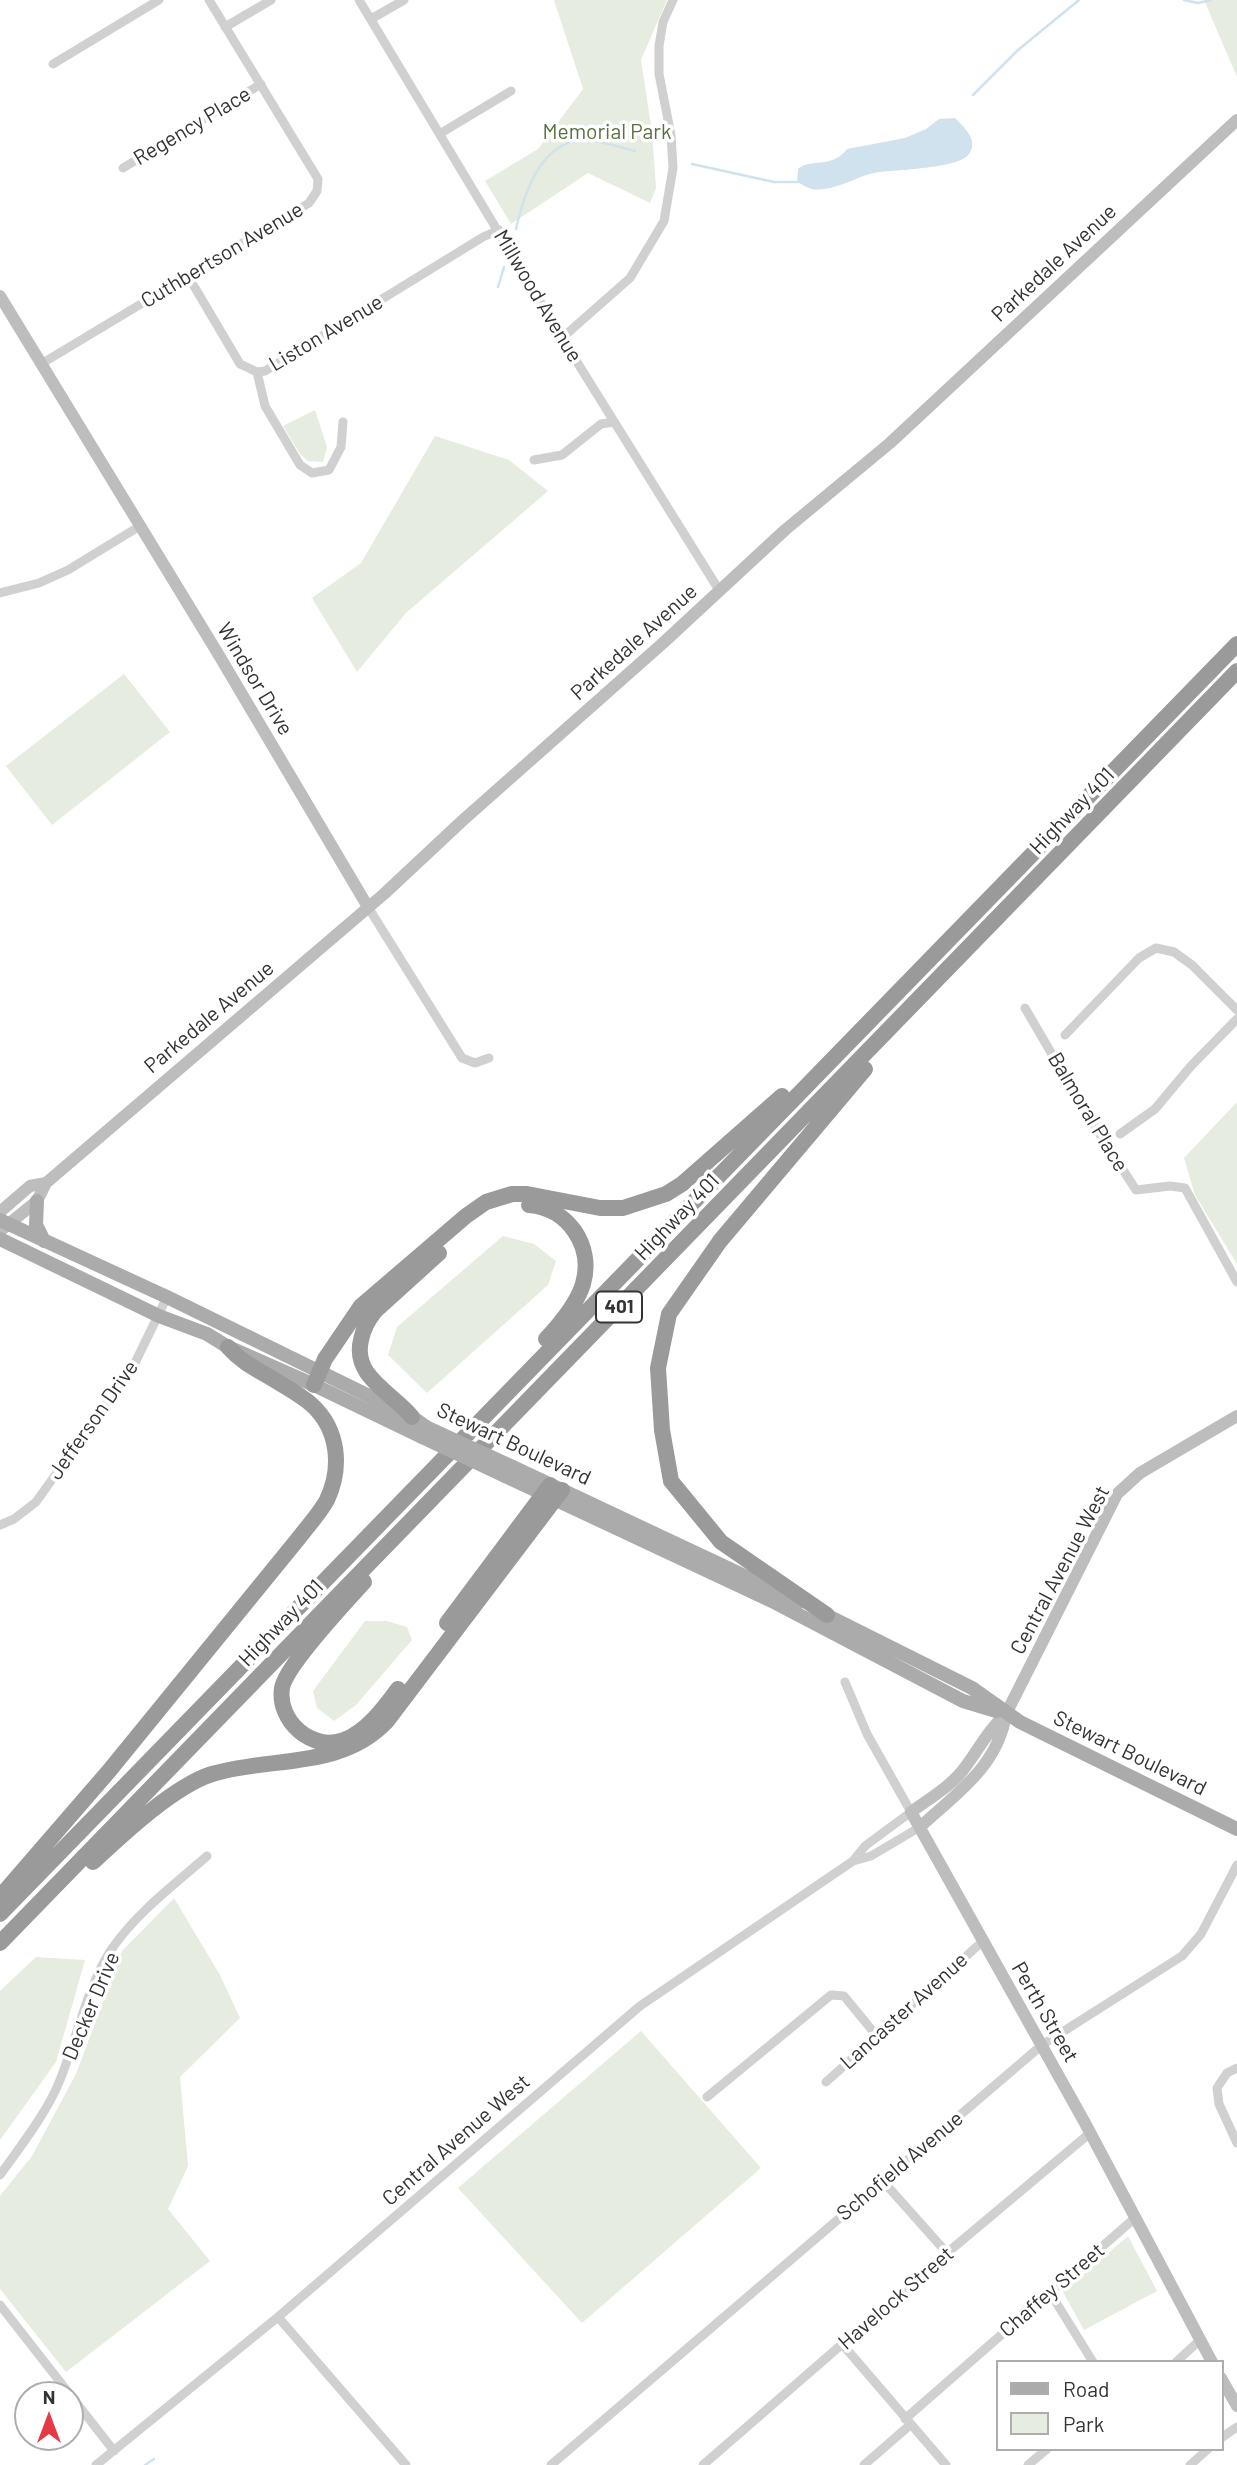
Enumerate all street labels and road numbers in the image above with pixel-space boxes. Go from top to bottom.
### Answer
street label: Regency Place [129,81,255,171]
street label: Cuthbertson Avenue [136,197,308,313]
street label: Parkedale Avenue [986,199,1122,327]
street label: Millwood Avenue [489,225,587,367]
street label: Liston Avenue [264,289,388,377]
street label: Parkedale Avenue [566,579,702,705]
street label: Windsor Drive [212,618,298,740]
street label: Highway 401 [1024,762,1120,860]
street label: Parkedale Avenue [139,956,279,1078]
street label: Balmoral Place [1043,1048,1133,1176]
street label: Highway 401 [629,1168,725,1266]
road number: 401 [596,1292,642,1322]
street label: Jefferson Drive [43,1356,143,1484]
street label: Stewart Boulevard [433,1397,595,1491]
street label: Central Avenue West [1005,1481,1115,1659]
street label: Highway 401 [233,1574,329,1672]
street label: Stewart Boulevard [1049,1705,1211,1801]
street label: Lancaster Avenue [835,1947,973,2075]
street label: Decker Drive [57,1948,125,2064]
street label: Perth Street [1006,1957,1084,2067]
street label: Central Avenue West [377,2069,535,2211]
street label: Schofield Avenue [832,2106,968,2226]
street label: Chaffey Street [994,2238,1110,2342]
street label: Havelock Street [833,2241,959,2355]

